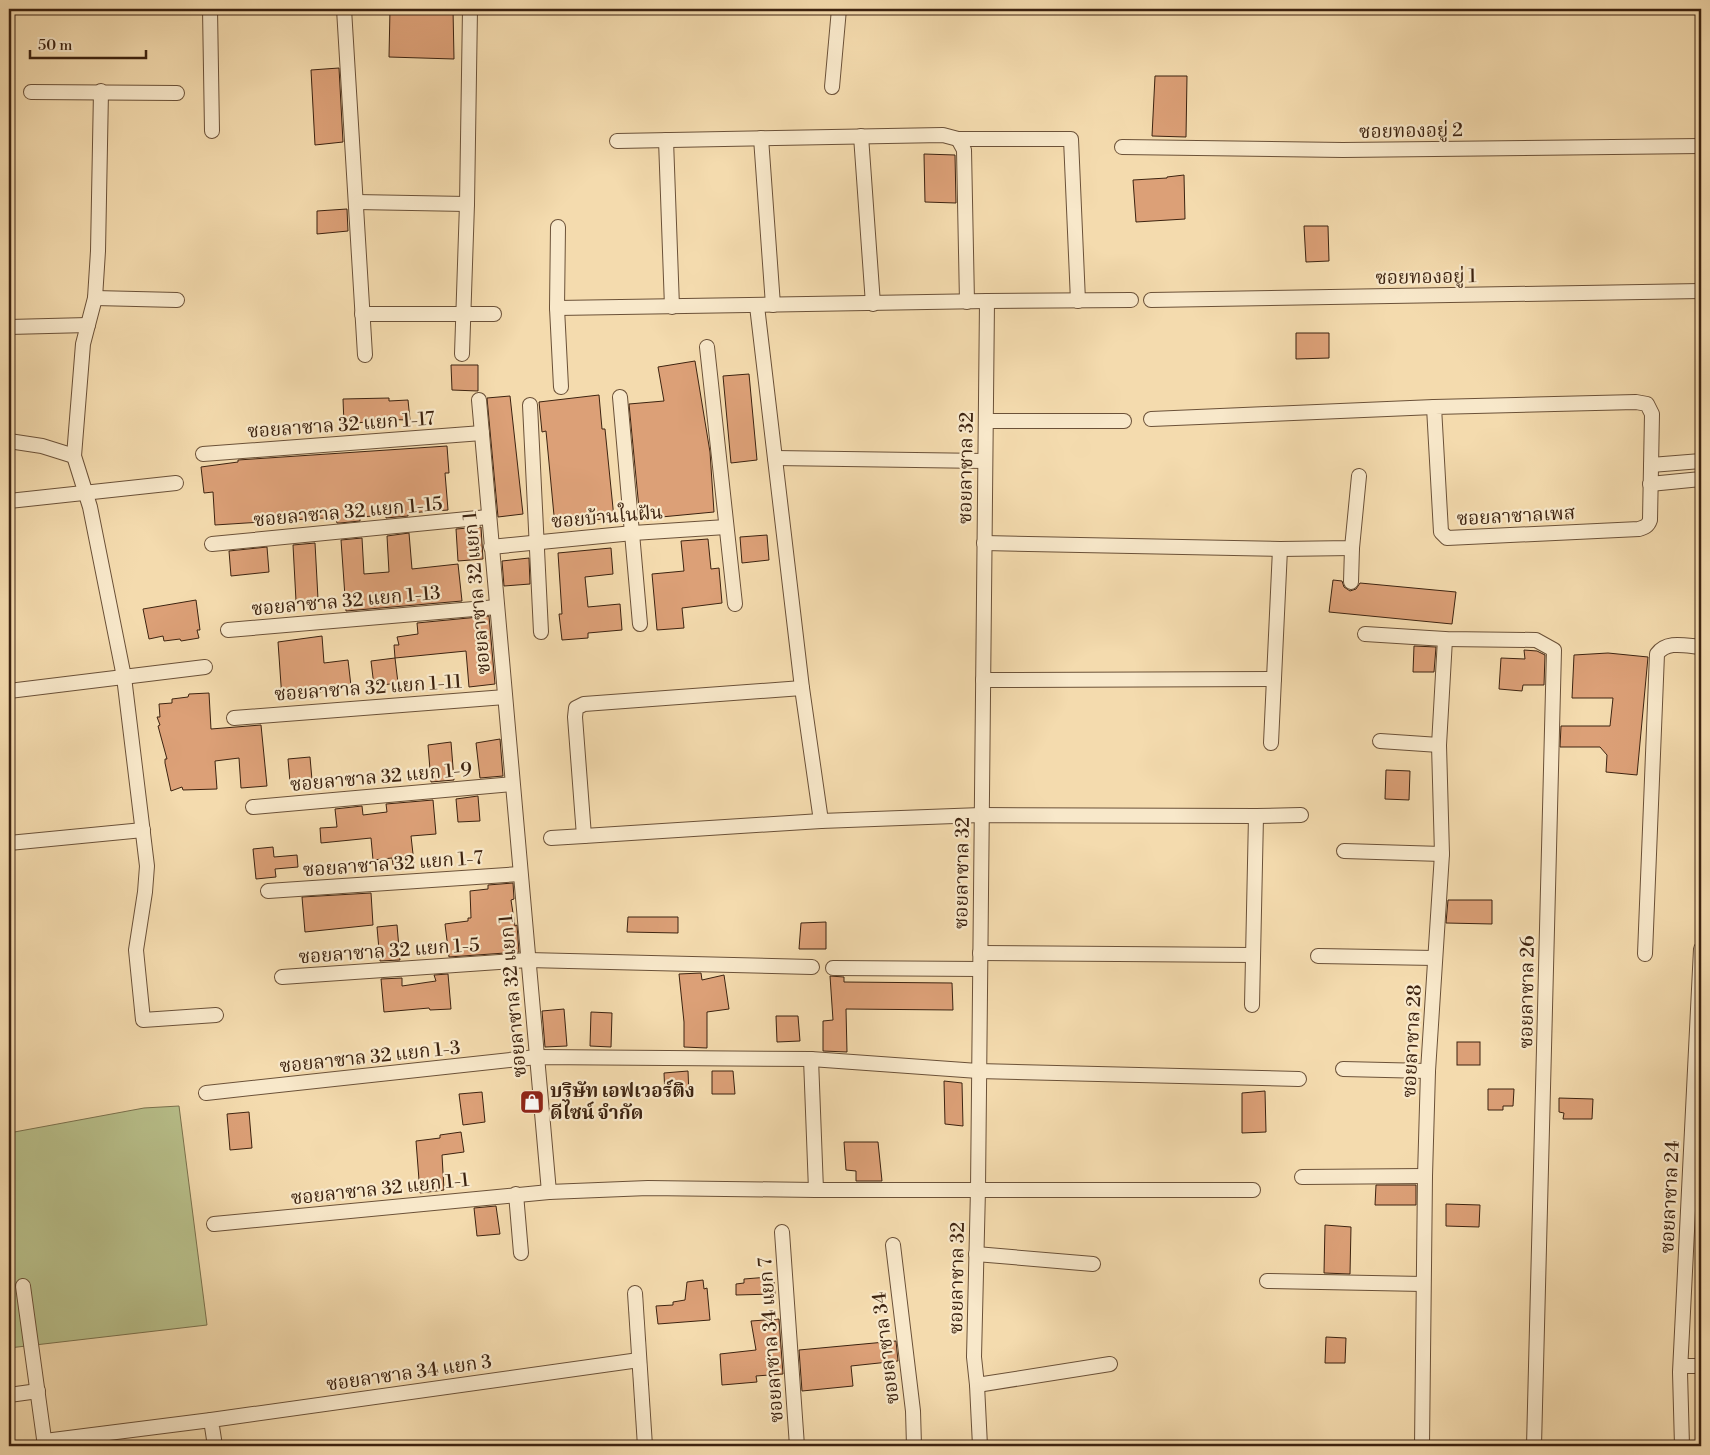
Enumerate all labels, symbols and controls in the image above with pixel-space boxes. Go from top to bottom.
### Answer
scale bar [30,28,146,60]
text: 50 m [38,36,72,55]
street label: ซอยทองอยู่ 2 [1359,118,1463,144]
street label: ซอยทองอยู่ 1 [1375,264,1477,290]
street label: ซอยลาซาล 32 แยก 1-17 [246,406,436,444]
street label: ซอยลาซาล 32 [953,412,979,524]
street label: ซอยลาซาล 32 แยก 1-15 [252,492,444,532]
street label: ซอยบ้านในฝัน [550,498,664,534]
street label: ซอยลาซาลเพส [1456,501,1576,531]
street label: ซอยลาซาล 32 แยก 1 [458,510,496,676]
street label: ซอยลาซาล 32 แยก 1-13 [250,581,442,621]
street label: ซอยลาซาล 32 แยก 1-11 [273,669,463,707]
street label: ซอยลาซาล 32 แยก 1-9 [289,757,473,797]
street label: ซอยลาซาล 32 [949,817,975,929]
street label: ซอยลาซาล 32 แยก 1-7 [302,846,484,882]
street label: ซอยลาซาล 32 แยก 1 [494,913,532,1079]
street label: ซอยลาซาล 32 แยก 1-5 [298,933,480,969]
street label: ซอยลาซาล 26 [1514,935,1540,1049]
street label: ซอยลาซาล 28 [1397,984,1427,1098]
street label: ซอยลาซาล 32 แยก 1-3 [278,1036,462,1078]
place label: บริษัท เอฟเวอร์ติง ดีไซน์ จำกัด [550,1079,695,1125]
shop icon: บริษัท เอฟเวอร์ติง ดีไซน์ จำกัด [519,1089,545,1115]
street label: ซอยลาซาล 24 [1655,1140,1685,1254]
street label: ซอยลาซาล 32 แยก 1-1 [290,1168,470,1210]
street label: ซอยลาซาล 32 [944,1222,970,1334]
street label: ซอยลาซาล 34 แยก 7 [753,1256,789,1423]
street label: ซอยลาซาล 34 [867,1290,905,1406]
street label: ซอยลาซาล 34 แยก 3 [325,1350,493,1396]

